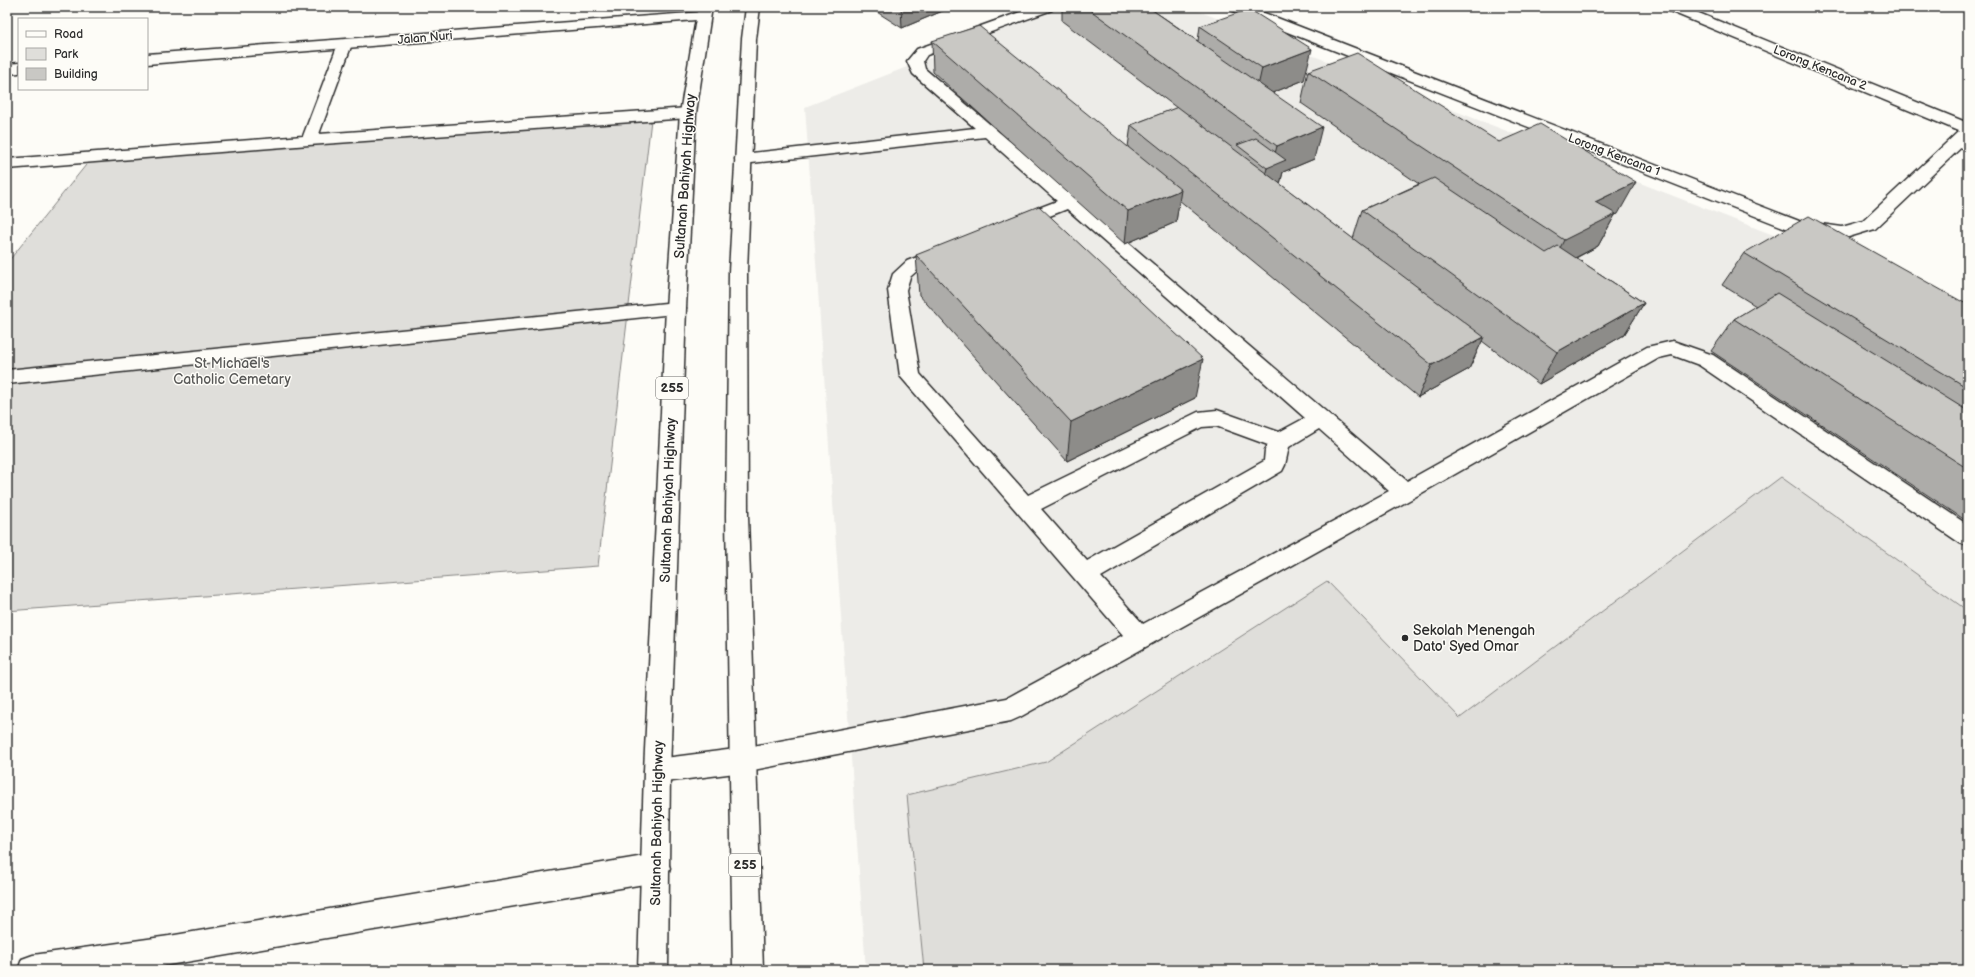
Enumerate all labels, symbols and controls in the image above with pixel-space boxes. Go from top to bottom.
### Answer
legend [18,18,148,90]
text: Road [54,27,83,42]
street label: Jalan Nuri [397,28,453,48]
street label: Lorong Kencana 2 [1771,42,1869,94]
text: Park [54,47,78,62]
text: Building [54,67,98,82]
street label: Sultanah Bahiyah Highway [671,92,699,259]
street label: Lorong Kencana 1 [1566,131,1662,179]
park label: St Michael's Catholic Cemetary [173,355,291,388]
road number: 255 [656,377,688,399]
street label: Sultanah Bahiyah Highway [657,416,679,583]
place label: Sekolah Menengah Dato' Syed Omar [1413,622,1535,655]
marker: Sekolah Menengah Dato' Syed Omar [1400,633,1410,643]
street label: Sultanah Bahiyah Highway [647,740,667,906]
road number: 255 [729,854,761,876]

